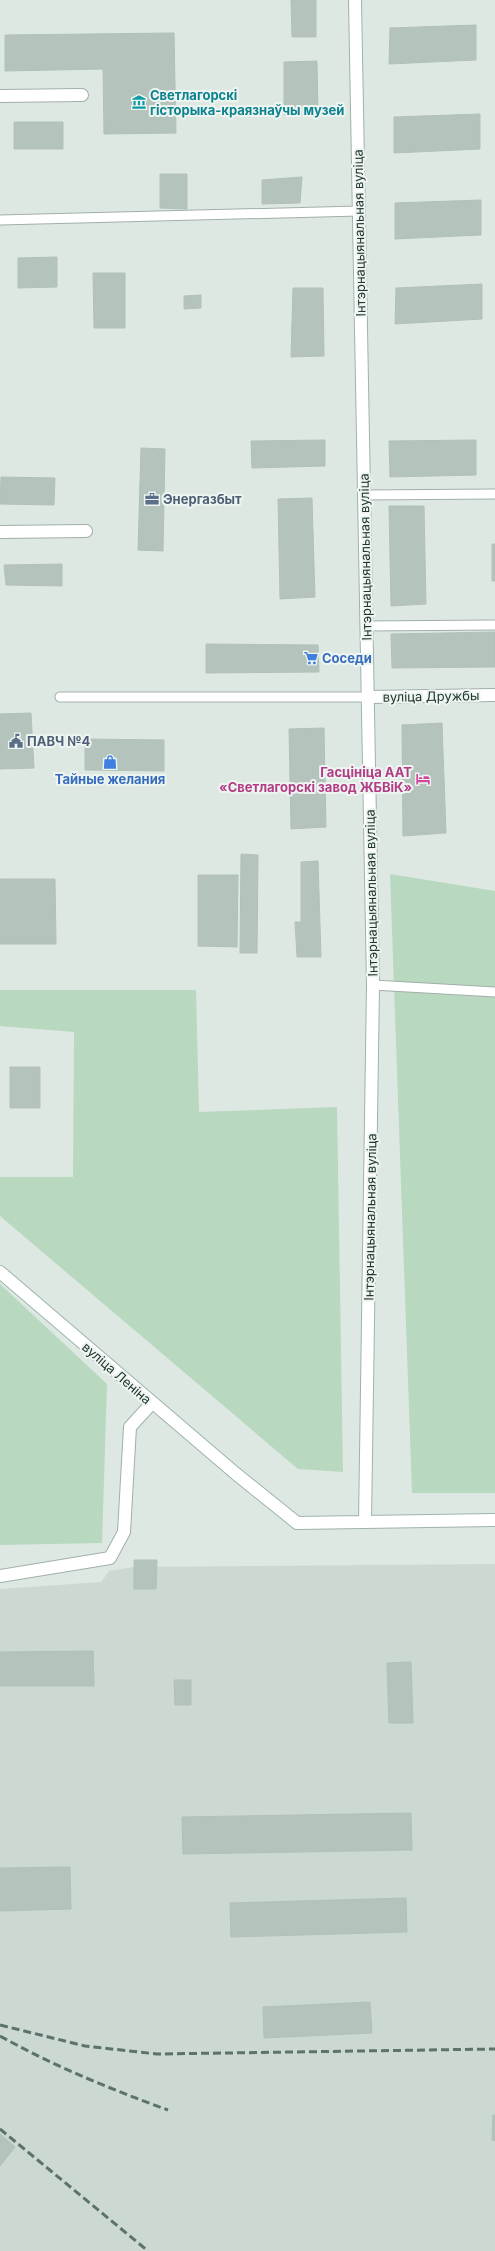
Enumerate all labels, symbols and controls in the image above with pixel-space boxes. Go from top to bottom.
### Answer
place label: Светлагорскі гісторыка-краязнаўчы музей [150,87,344,118]
museum icon: Светлагорскі гісторыка-краязнаўчы музей [131,94,147,110]
street label: Інтэрнацыянальная вуліца [350,149,368,317]
street label: Інтэрнацыянальная вуліца [356,473,374,641]
office icon: Энергазбыт [144,491,160,507]
place label: Энергазбыт [163,491,242,507]
supermarket icon: Соседи [303,650,319,666]
place label: Соседи [322,650,372,666]
street label: вуліца Дружбы [382,687,480,705]
public building icon: ПАВЧ №4 [8,733,24,749]
place label: ПАВЧ №4 [27,733,91,749]
shop icon: Тайные желания [102,754,118,770]
place label: Гасцініца ААТ «Светлагорскі завод ЖБВіК» [219,764,412,795]
place label: Тайные желания [55,771,165,787]
hotel icon: Гасцініца ААТ «Светлагорскі завод ЖБВіК» [415,771,431,787]
street label: Інтэрнацыянальная вуліца [362,809,380,977]
street label: Інтэрнацыянальная вуліца [361,1133,379,1301]
street label: вуліца Леніна [79,1339,155,1407]

